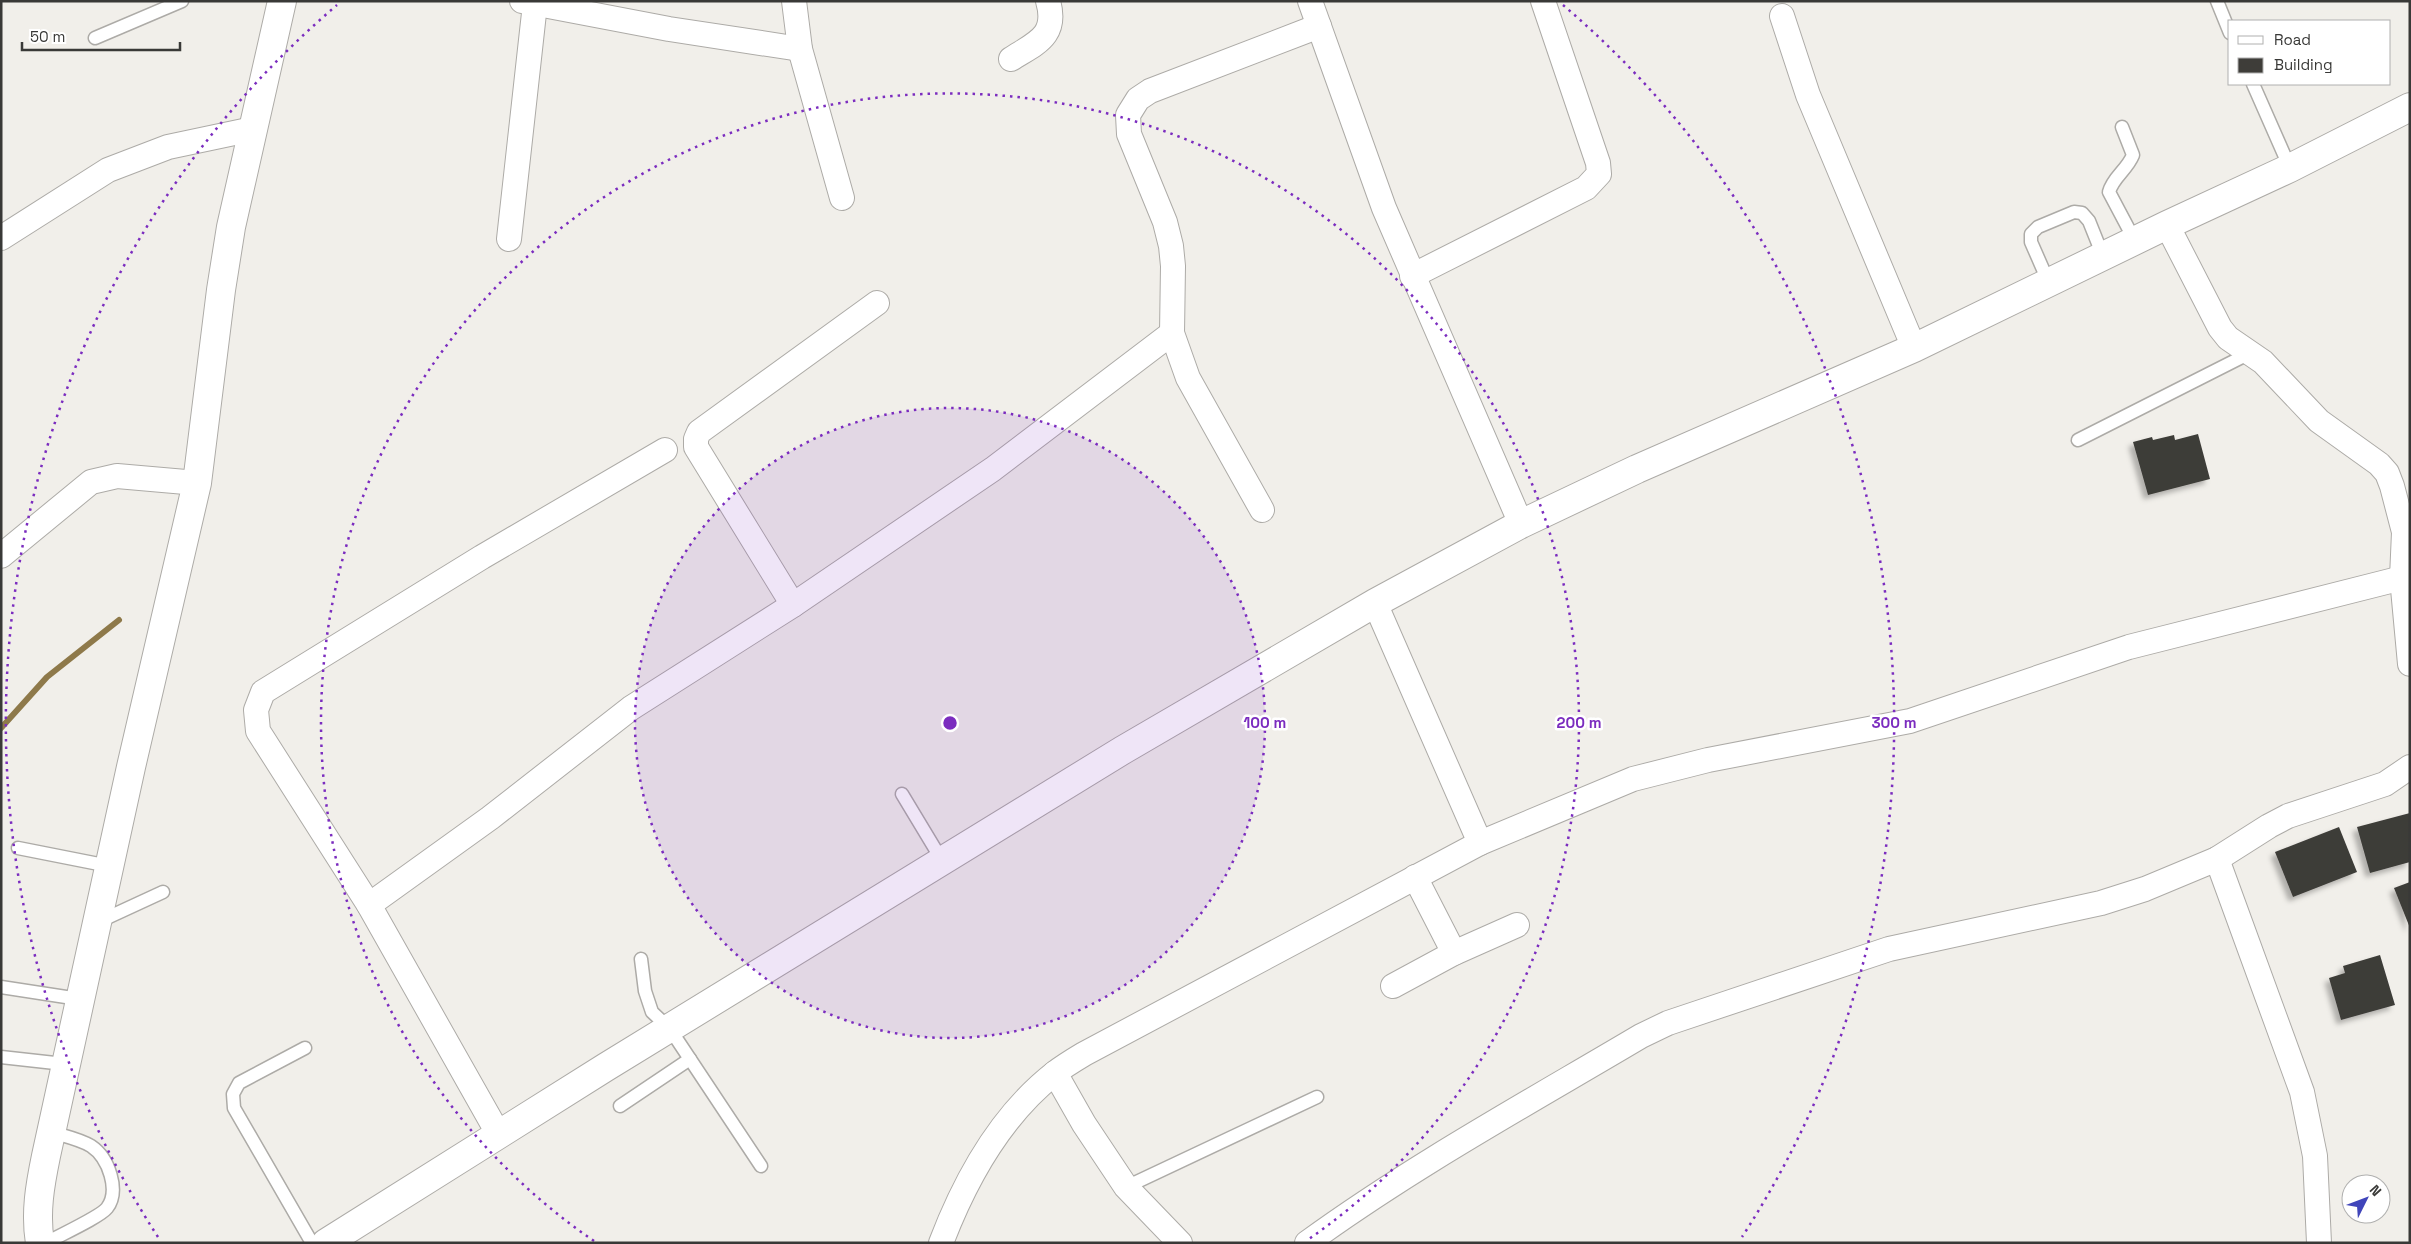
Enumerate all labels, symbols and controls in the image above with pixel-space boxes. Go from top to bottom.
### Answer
scale bar [22,20,180,52]
legend [2228,20,2391,85]
text: 50 m [30,27,65,46]
text: Road [2274,30,2311,49]
text: Building [2274,55,2333,74]
text: 100 m [1244,713,1286,732]
text: 200 m [1557,713,1601,732]
text: 300 m [1871,713,1917,732]
centre of rings [941,714,959,732]
north arrow [2341,1174,2391,1224]
text: N [2366,1181,2385,1200]

